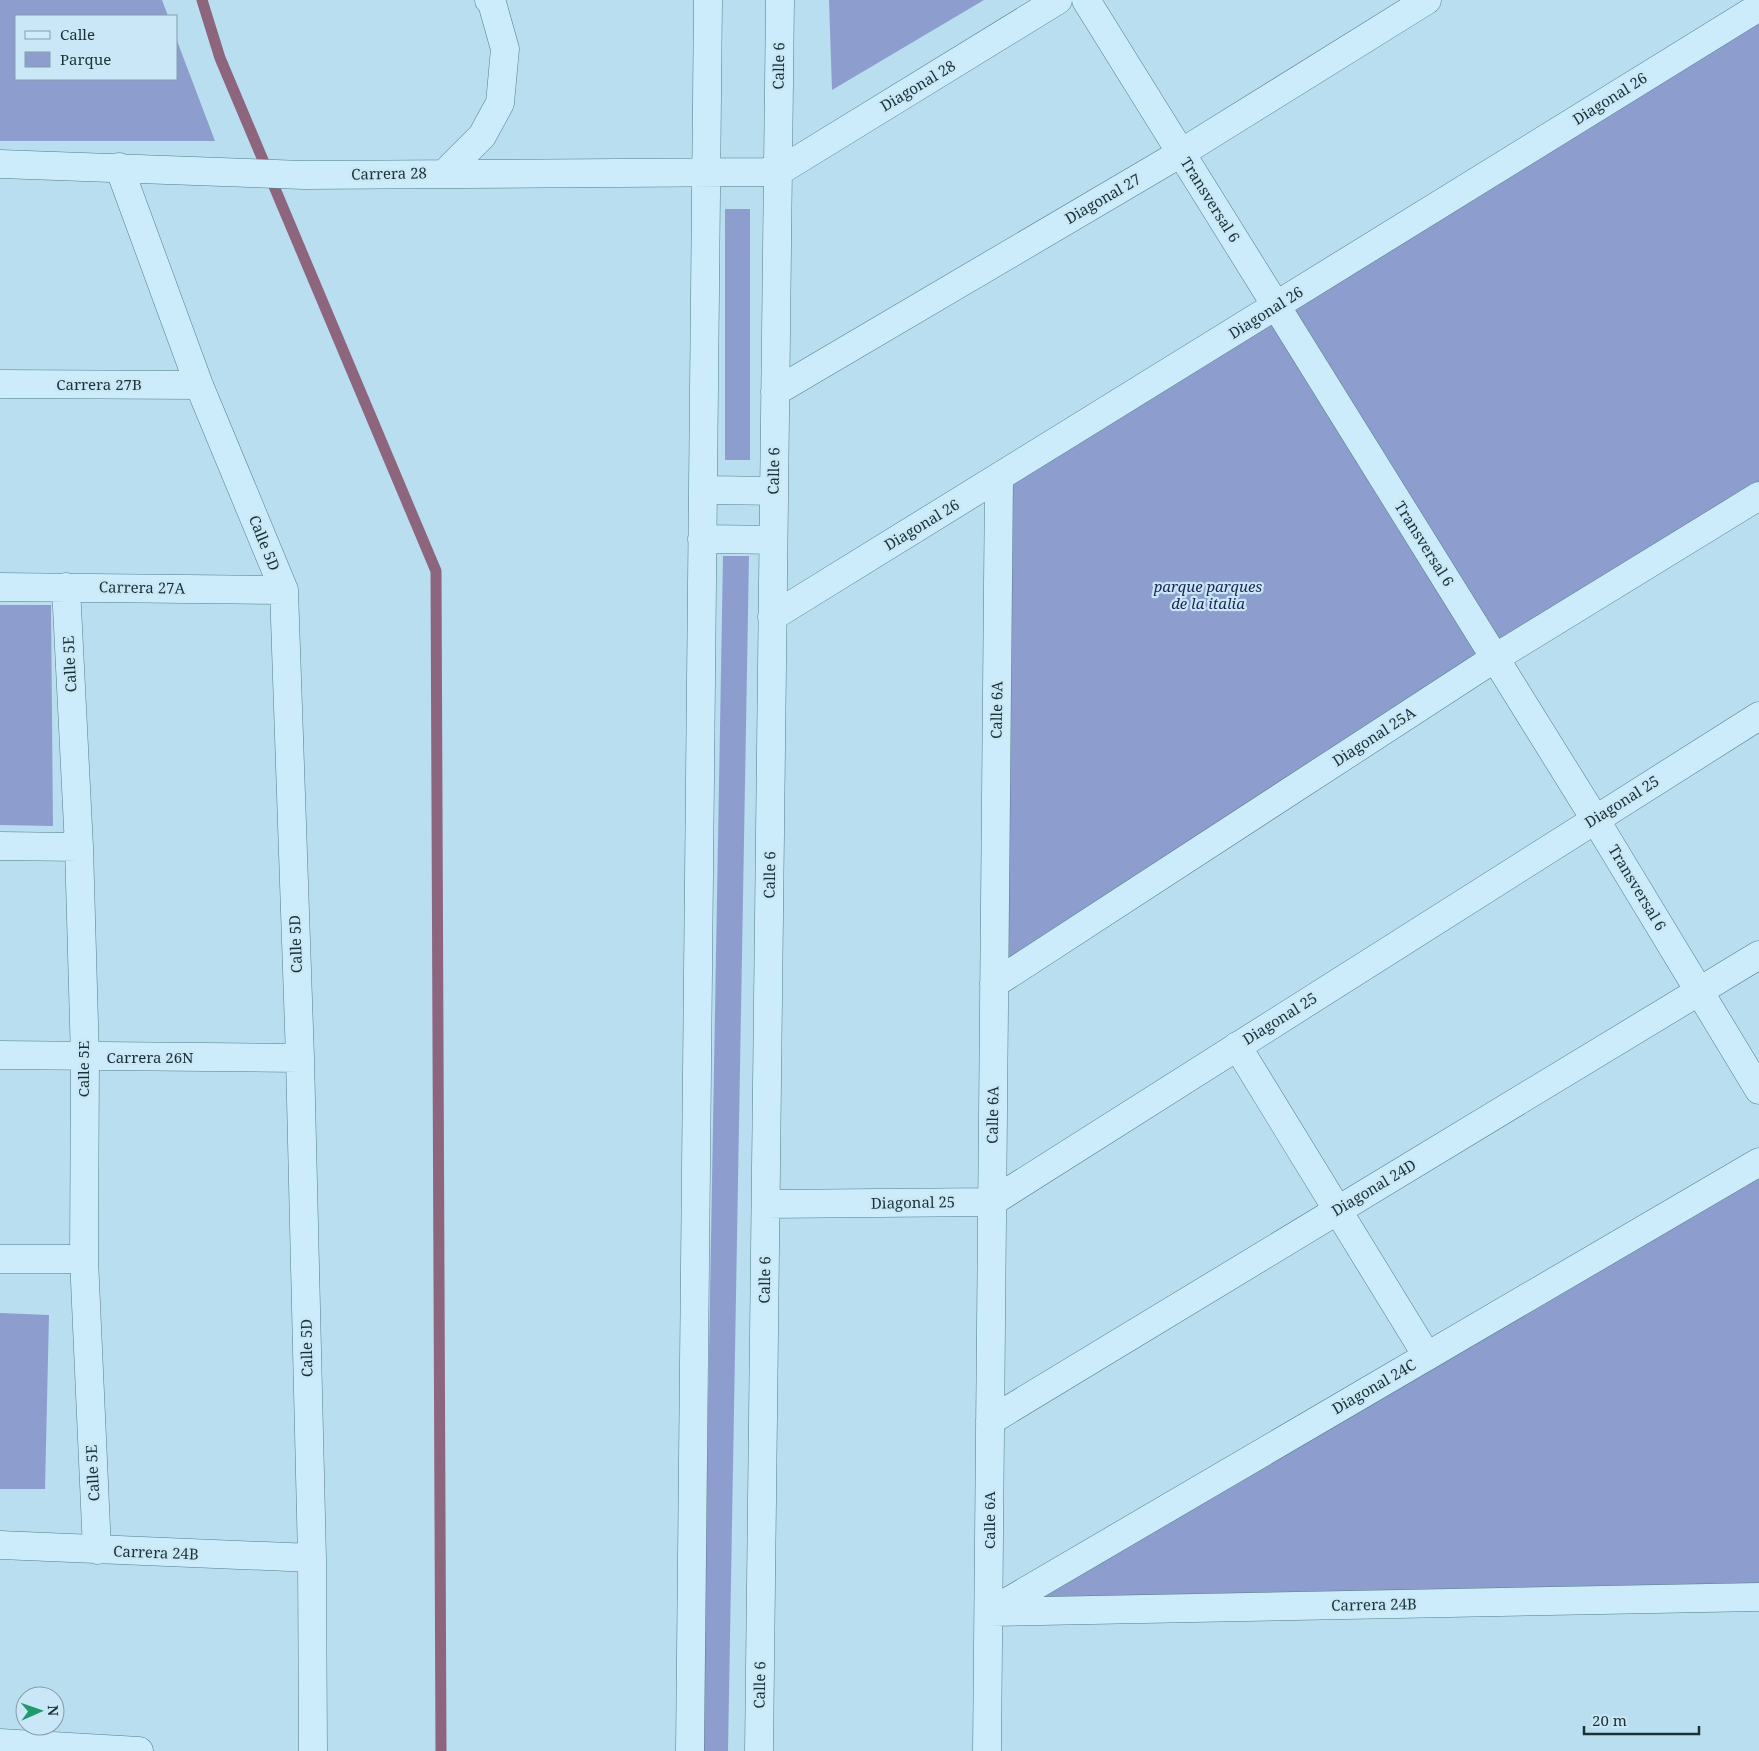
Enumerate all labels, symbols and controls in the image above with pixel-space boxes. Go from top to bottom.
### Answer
legend [15,15,178,80]
text: Calle [60,24,95,44]
street label: Calle 6 [768,42,788,90]
text: Parque [60,49,111,69]
street label: Diagonal 28 [876,55,959,115]
street label: Diagonal 26 [1568,67,1651,129]
street label: Transversal 6 [1177,153,1245,246]
street label: Carrera 28 [351,162,427,184]
street label: Diagonal 27 [1061,168,1144,228]
street label: Diagonal 26 [1224,281,1307,343]
street label: Carrera 27B [56,374,142,394]
street label: Calle 6 [763,447,783,495]
street label: Diagonal 26 [880,494,963,554]
street label: Transversal 6 [1391,497,1459,590]
street label: Calle 5D [245,512,285,573]
street label: Carrera 27A [99,576,186,598]
park label: parque parques de la italia [1153,576,1262,613]
street label: Calle 5E [58,635,80,693]
street label: Calle 6A [985,680,1007,739]
street label: Diagonal 25A [1328,702,1419,770]
street label: Diagonal 25 [1580,770,1663,832]
street label: Transversal 6 [1604,841,1671,934]
street label: Calle 6 [759,851,779,899]
street label: Calle 5D [284,915,306,973]
street label: Diagonal 25 [1238,987,1321,1049]
street label: Calle 5E [73,1041,93,1097]
street label: Carrera 26N [106,1047,194,1067]
street label: Calle 6A [981,1085,1003,1144]
street label: Diagonal 24D [1328,1154,1420,1220]
street label: Diagonal 25 [871,1191,955,1213]
street label: Calle 6 [754,1256,774,1304]
street label: Calle 5D [295,1319,317,1377]
street label: Diagonal 24C [1328,1354,1419,1418]
street label: Calle 5E [81,1444,103,1502]
street label: Calle 6A [979,1491,999,1549]
street label: Carrera 24B [113,1541,199,1563]
street label: Carrera 24B [1331,1593,1417,1615]
street label: Calle 6 [749,1661,769,1709]
north arrow [15,1686,65,1736]
scale bar [1584,1704,1699,1736]
text: N [44,1705,63,1716]
text: 20 m [1592,1710,1627,1730]

